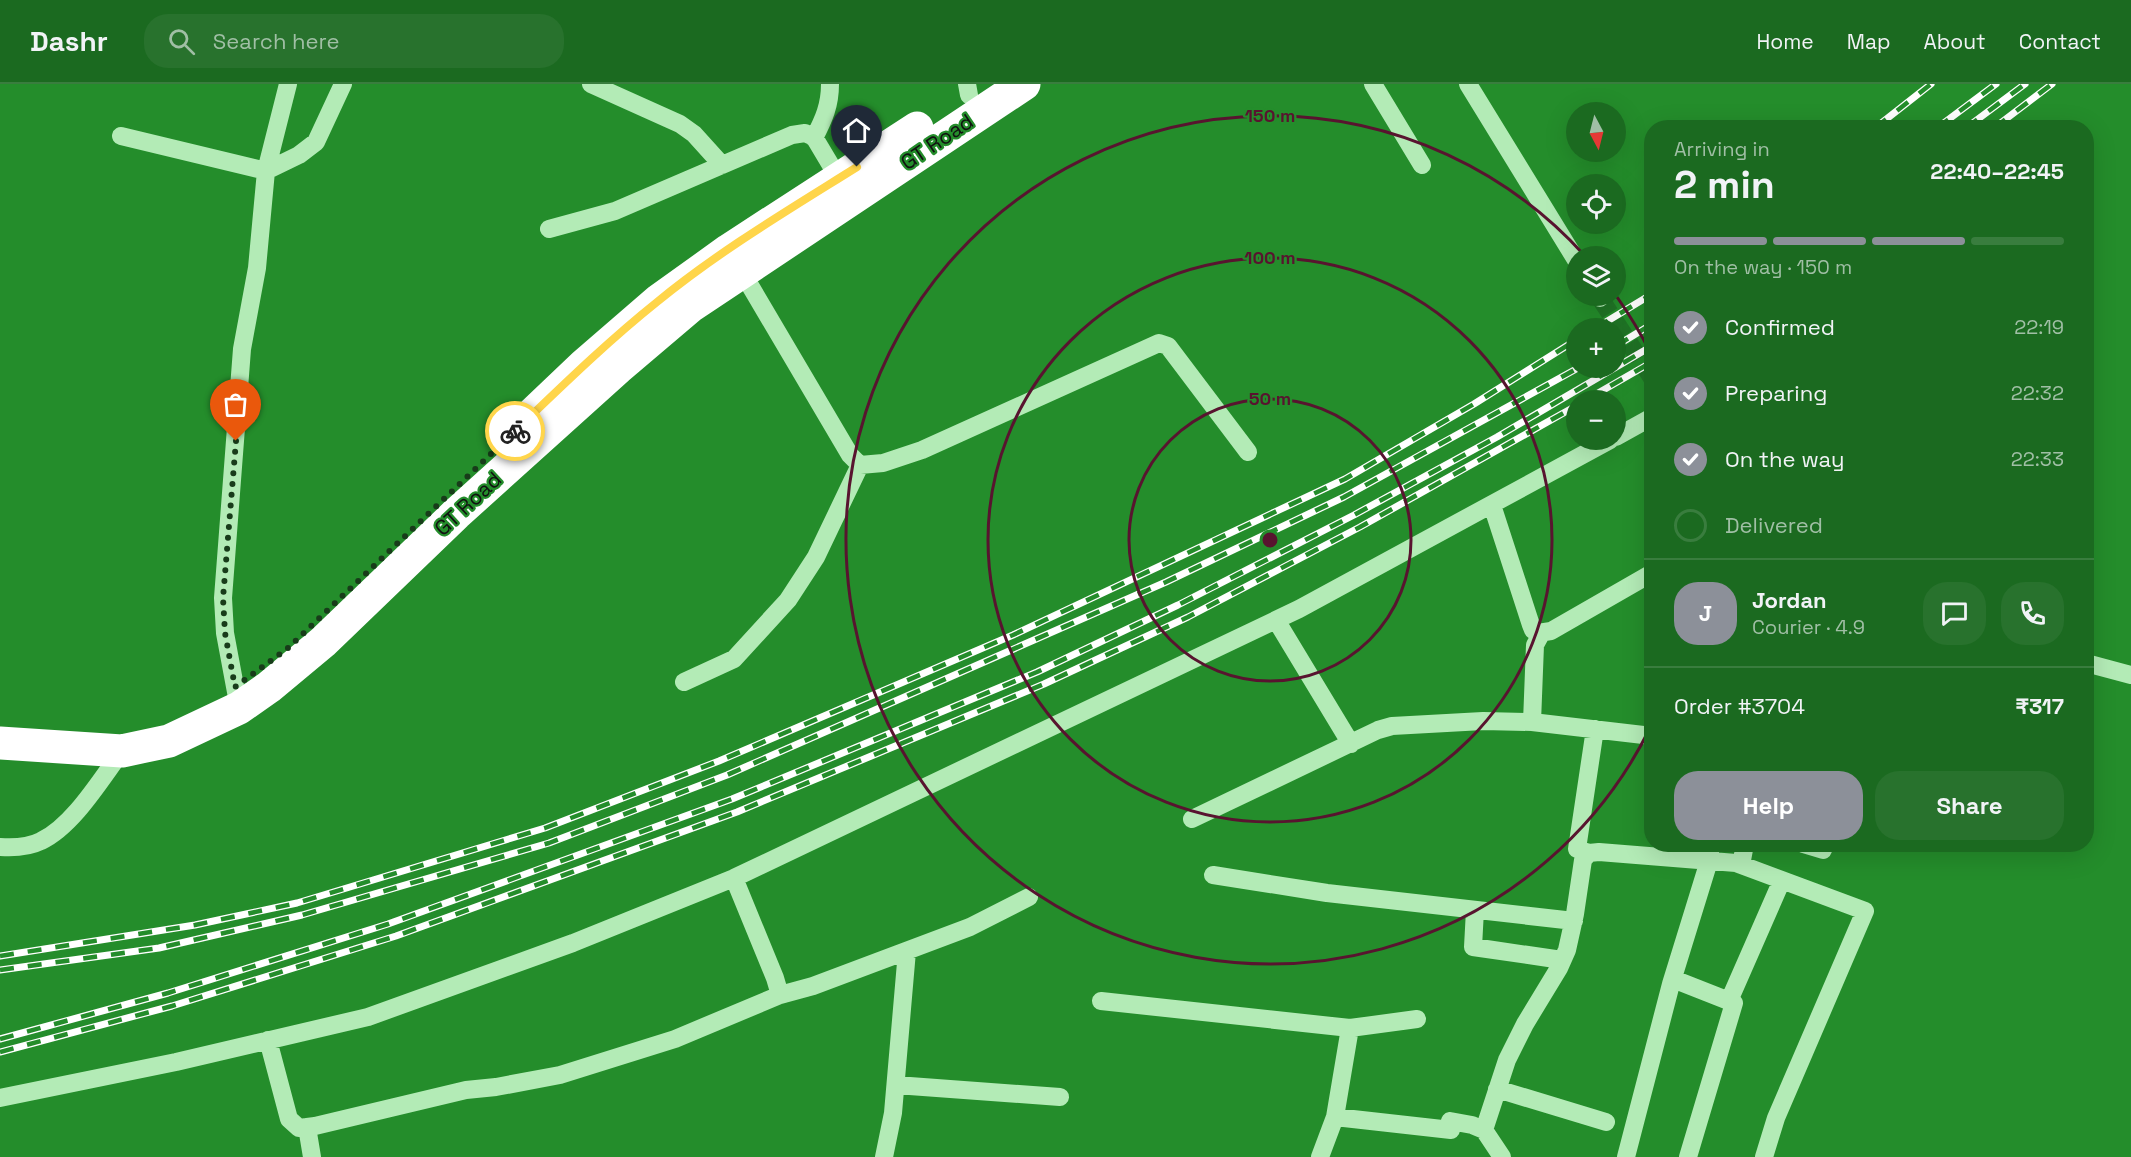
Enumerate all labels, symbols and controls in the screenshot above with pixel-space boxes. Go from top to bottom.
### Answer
search box [144,14,564,68]
text: Dashr [30,23,108,59]
icon: search [165,25,198,58]
text: Search here [213,27,340,55]
text: Home [1756,28,1814,55]
text: Map [1847,28,1891,55]
text: About [1924,28,1986,55]
text: Contact [2019,28,2101,55]
north arrow [1566,102,1626,162]
map controls [1566,102,1626,450]
text: 150 m [1245,104,1295,127]
pin [831,105,882,167]
street label: GT Road [895,107,978,176]
icon: home [840,114,873,147]
text: Arriving in [1674,136,1770,162]
text: 22:40–22:45 [1930,157,2064,185]
text: 2 min [1674,160,1775,209]
button: locate [1566,174,1626,234]
text: 100 m [1244,246,1296,269]
button: layers [1566,246,1626,306]
text: On the way · 150 m [1674,254,1852,280]
icon: check [1674,311,1707,344]
text: Confirmed [1725,313,1835,341]
text: 22:19 [2014,314,2064,340]
button: + [1566,318,1626,378]
icon: check [1674,377,1707,410]
pin [210,379,261,441]
text: Preparing [1725,379,1827,407]
text: 22:32 [2011,380,2064,406]
text: 50 m [1249,387,1291,410]
icon: bag [219,388,252,421]
button: − [1566,390,1626,450]
courier [485,401,545,461]
icon: bike [499,415,532,448]
icon: check [1674,443,1707,476]
text: On the way [1725,445,1844,473]
text: 22:33 [2011,446,2064,472]
street label: GT Road [428,466,507,541]
text: Delivered [1725,511,1823,539]
centre of rings [1260,530,1280,550]
button: chat [1923,582,1986,645]
button: phone [2001,582,2064,645]
text: Jordan [1752,586,1827,614]
text: J [1699,599,1712,627]
text: Courier · 4.9 [1752,614,1865,640]
text: Order #3704 [1674,692,1805,720]
text: ₹317 [2015,692,2064,720]
button: Help [1674,771,1863,840]
button: Share [1875,771,2064,840]

